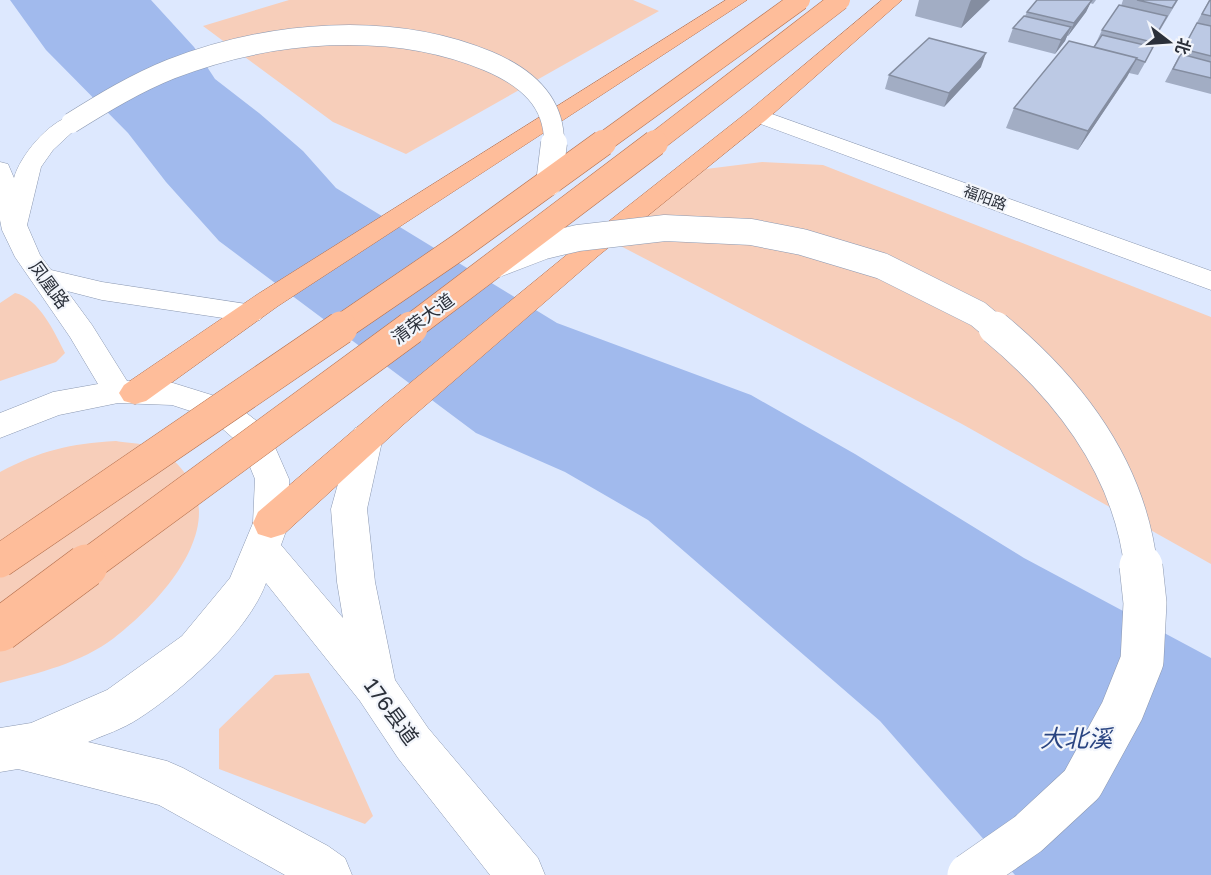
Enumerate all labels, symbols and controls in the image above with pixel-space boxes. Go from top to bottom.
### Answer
north arrow [1139,12,1199,72]
text: 北 [1171,36,1195,57]
street label: 福阳路 [961,181,1010,213]
street label: 凤凰路 [25,256,75,313]
street label: 清荣大道 [387,288,458,348]
street label: 176县道 [359,673,425,750]
water label: 大北溪 [1040,723,1115,752]

